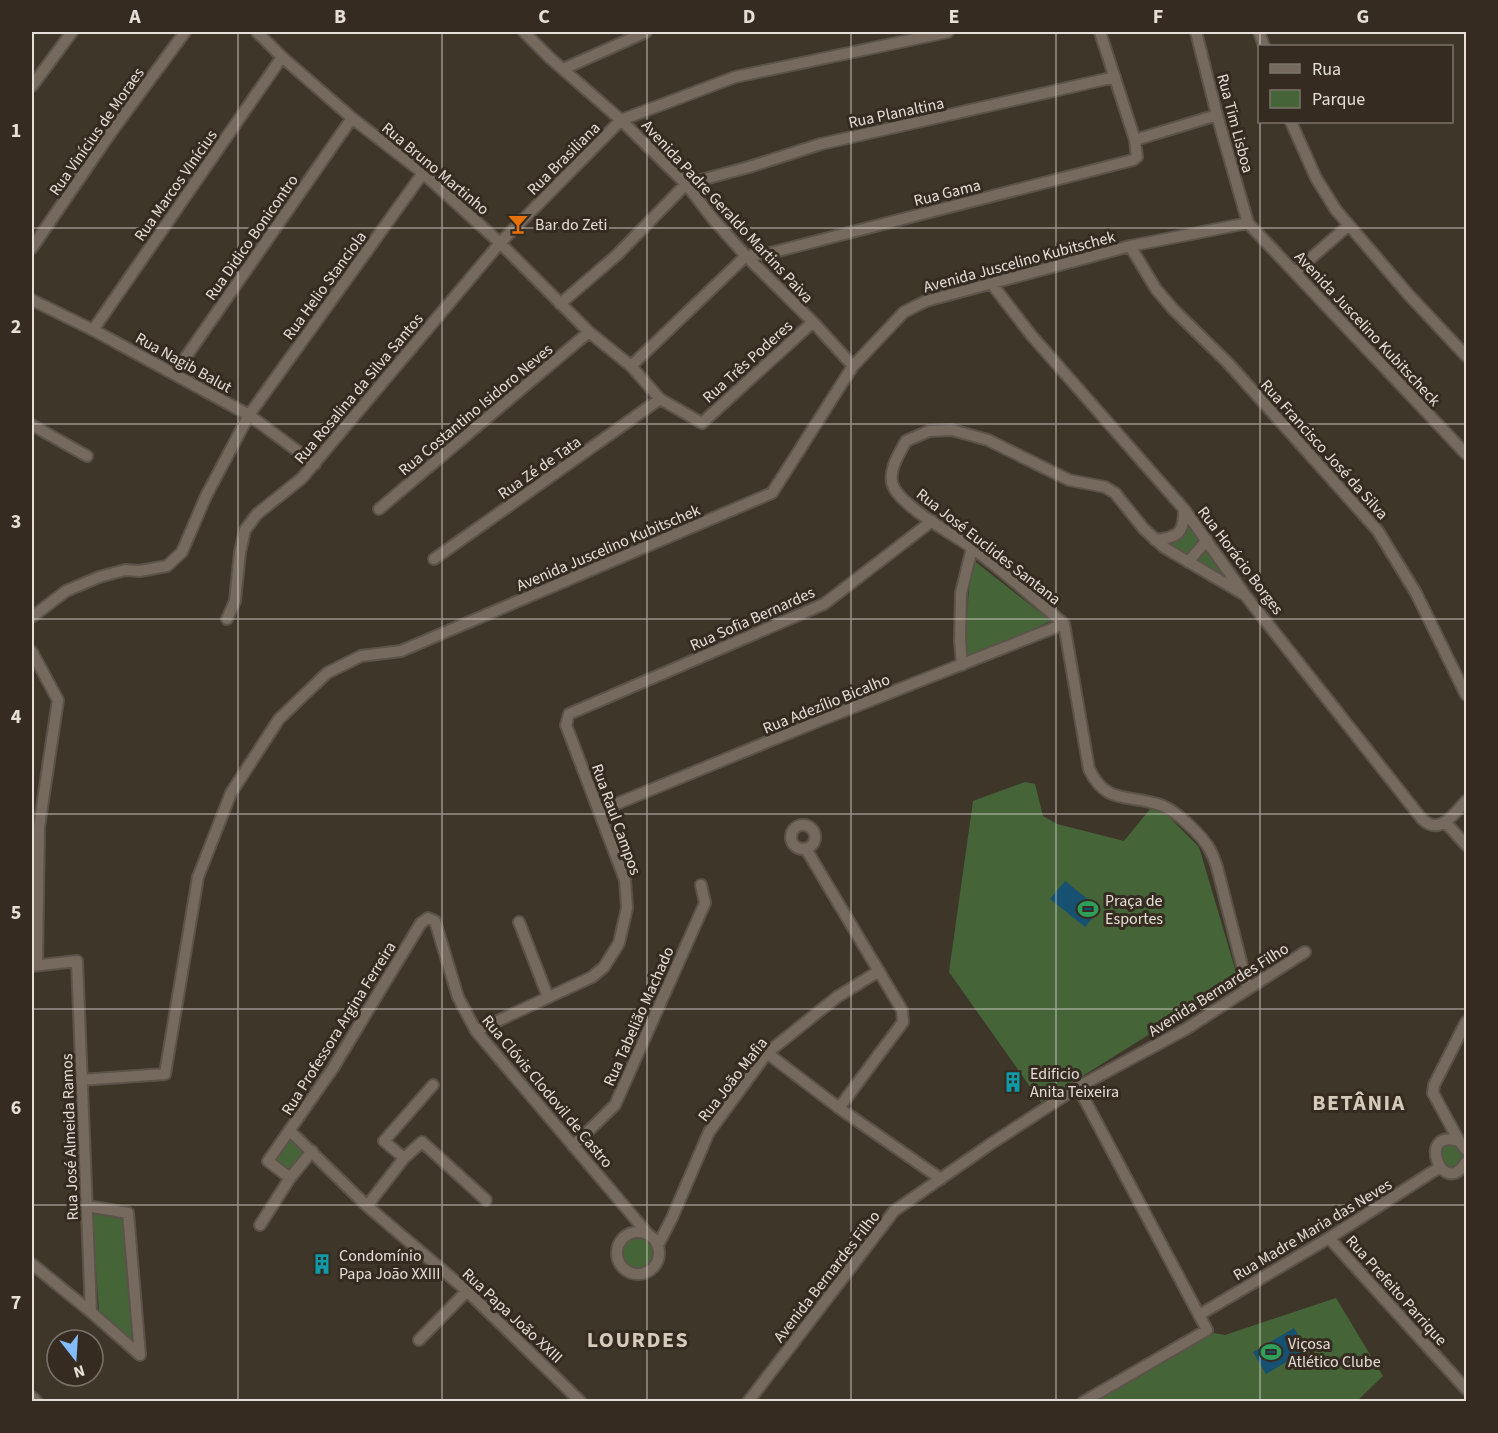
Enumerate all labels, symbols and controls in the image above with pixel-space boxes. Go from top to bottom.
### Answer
text: A [128,3,141,31]
text: B [334,3,346,31]
text: C [538,3,550,31]
text: D [743,3,755,31]
text: E [949,3,959,31]
text: F [1153,3,1163,31]
text: G [1357,3,1369,31]
legend [1258,45,1453,123]
text: Rua [1312,57,1341,82]
street label: Rua Vinícius de Moraes [44,63,150,200]
street label: Rua Tim Lisboa [1211,71,1259,175]
text: Parque [1312,87,1365,112]
street label: Rua Planaltina [846,92,946,134]
street label: Avenida Padre Geraldo Martins Paiva [636,115,818,308]
text: 1 [11,117,21,145]
street label: Rua Bruno Martinho [377,117,494,220]
street label: Rua Brasiliana [522,117,605,200]
street label: Rua Marcos VInícius [129,125,223,246]
street label: Rua Didico Bonicontro [200,170,304,305]
street label: Rua Gama [911,174,983,212]
bar icon: Bar do Zeti [506,212,530,236]
place label: Bar do Zeti [535,214,607,236]
street label: Avenida Juscelino Kubitschek [921,226,1118,298]
street label: Rua Helio Stanciola [278,227,372,344]
street label: Avenida Juscelino Kubitscheck [1289,246,1445,411]
street label: Rua Rosalina da Silva Santos [289,308,429,469]
text: 2 [11,313,21,341]
street label: Rua Três Poderes [698,315,798,408]
street label: Rua Nagib Balut [131,327,236,399]
street label: Rua Costantino Isidoro Neves [394,338,558,481]
street label: Rua Francisco José da Silva [1255,375,1393,524]
street label: Rua Zé de Tata [494,431,586,505]
street label: Rua José Euclides Santana [912,483,1065,610]
street label: Avenida Juscelino Kubitschek [513,499,704,597]
street label: Rua Horácio Borges [1192,502,1288,620]
text: 3 [11,508,21,536]
street label: Rua Sofia Bernardes [686,581,819,656]
street label: Rua Adezílio Bicalho [760,668,893,739]
text: 4 [11,703,22,731]
street label: Rua Raul Campos [586,761,646,878]
place label: Praça de Esportes [1105,890,1163,930]
sports icon: Praça de Esportes [1076,897,1100,921]
text: 5 [11,899,21,927]
street label: Rua Professora Argina Ferreira [276,938,401,1120]
street label: Avenida Bernardes Filho [1144,938,1293,1042]
street label: Rua Tabelião Machado [598,943,680,1090]
street label: Rua Clóvis Clodovil de Castro [477,1011,618,1173]
street label: Rua João Mafia [693,1033,773,1126]
street label: Rua José Almeida Ramos [56,1053,84,1221]
place label: Edificio Anita Teixeira [1030,1063,1119,1103]
building icon: Edificio Anita Teixeira [1001,1070,1025,1094]
district label: BETÂNIA [1312,1087,1406,1119]
text: 6 [11,1094,21,1122]
street label: Rua Madre Maria das Neves [1229,1173,1396,1286]
street label: Avenida Bernardes Filho [768,1206,885,1347]
street label: Rua Prefeito Parrique [1341,1231,1452,1351]
place label: Condomínio Papa João XXIII [339,1245,440,1285]
building icon: Condomínio Papa João XXIII [310,1252,334,1276]
street label: Rua Papa João XXIII [457,1263,568,1368]
text: 7 [11,1289,21,1317]
district label: LOURDES [587,1324,689,1356]
north arrow [45,1328,105,1388]
place label: Viçosa Atlético Clube [1288,1333,1381,1373]
sports icon: Viçosa Atlético Clube [1259,1340,1283,1364]
text: N [71,1359,87,1383]

